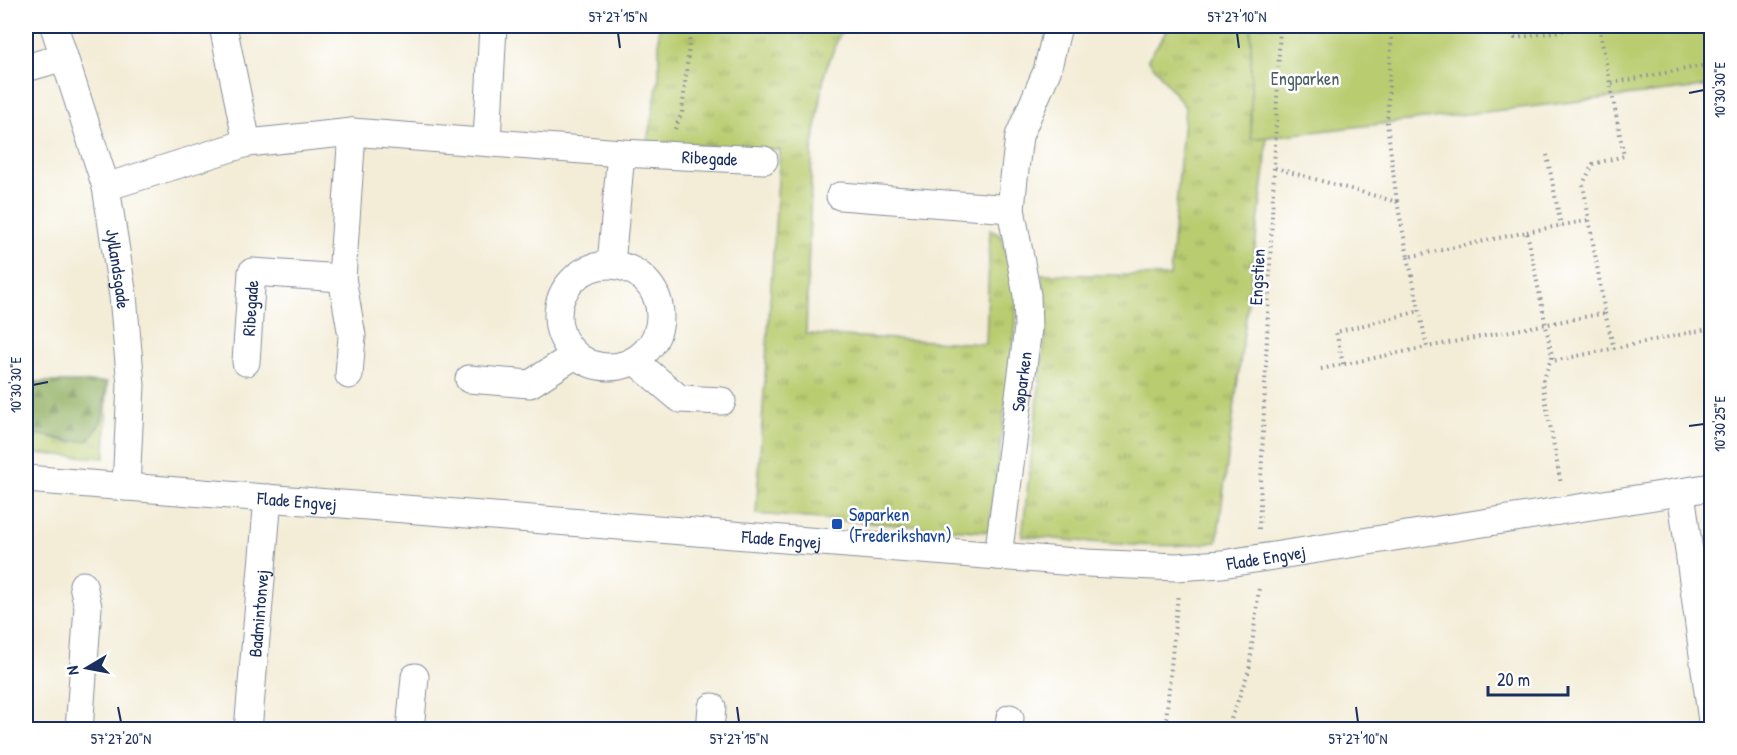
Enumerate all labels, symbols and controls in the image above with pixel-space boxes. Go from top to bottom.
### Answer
text: 57°27'15"N [589,6,647,27]
text: 57°27'10"N [1208,6,1266,27]
text: 10°30'30"E [1709,62,1730,118]
park label: Engparken [1271,66,1339,91]
street label: Ribegade [681,143,738,171]
street label: Jyllandsgade [100,227,137,310]
street label: Engstien [1243,248,1271,306]
street label: Ribegade [235,279,264,337]
street label: Søparken [1005,350,1037,413]
text: 10°30'30"E [5,357,26,413]
text: 10°30'25"E [1709,396,1730,452]
street label: Flade Engvej [255,485,338,516]
place label: Søparken (Frederikshavn) [849,502,952,548]
marker: Søparken (Frederikshavn) [830,517,844,531]
street label: Flade Engvej [740,523,822,554]
street label: Flade Engvej [1224,539,1307,576]
street label: Badmintonvej [242,569,274,658]
north arrow [57,638,117,698]
scale bar [1488,659,1568,697]
text: N [61,664,84,677]
text: 20 m [1497,667,1530,692]
text: 57°27'20"N [91,728,151,749]
text: 57°27'15"N [710,728,768,749]
text: 57°27'10"N [1329,728,1387,749]

